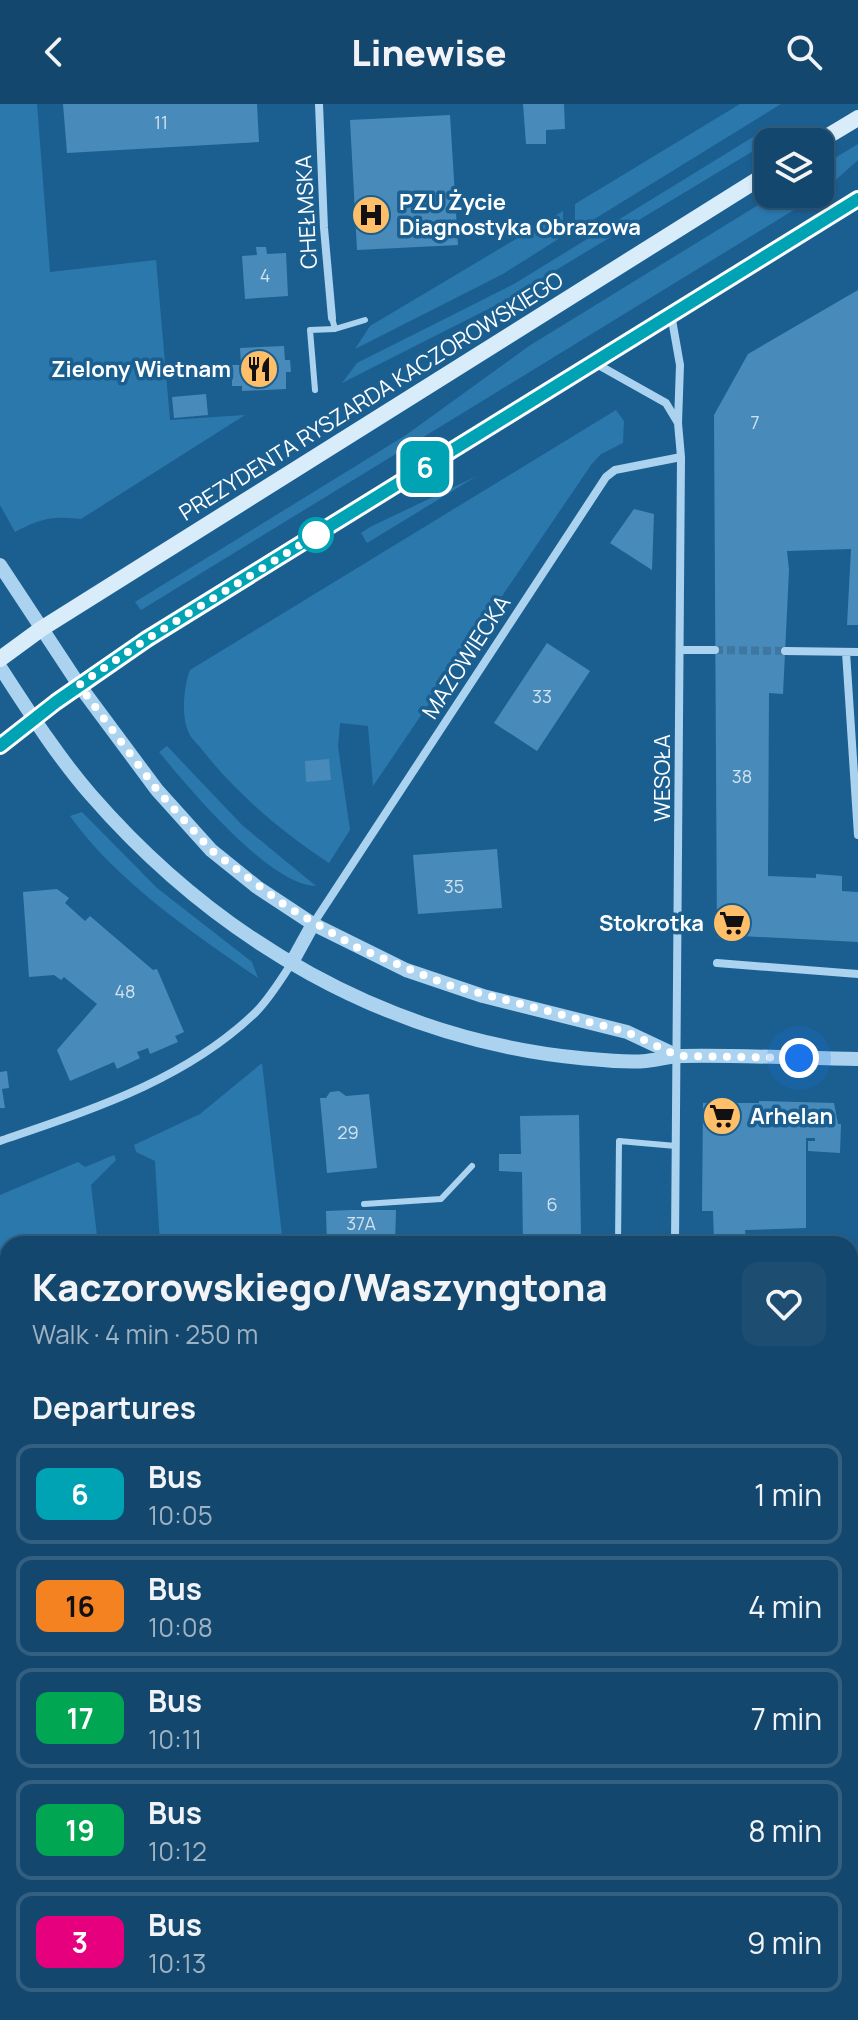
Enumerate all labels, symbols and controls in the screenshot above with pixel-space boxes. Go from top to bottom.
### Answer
text: Linewise [351,28,507,77]
icon: back [32,30,76,74]
icon: search [782,30,826,74]
house number: 11 [154,110,168,134]
map controls [754,128,834,208]
button: layers [754,128,834,208]
street label: CHEŁMSKA [288,154,324,270]
place label: PZU Życie Diagnostyka Obrazowa [399,187,641,242]
hospital icon: PZU Życie Diagnostyka Obrazowa [350,194,392,236]
house number: 4 [260,263,270,287]
street label: PREZYDENTA RYSZARDA KACZOROWSKIEGO [173,265,569,527]
restaurant icon: Zielony Wietnam [238,348,280,390]
place label: Zielony Wietnam [51,354,231,384]
house number: 7 [750,410,760,434]
line badge: 6 [399,441,451,493]
text: 6 [416,448,434,486]
unlabelled marker [299,518,333,552]
street label: MAZOWIECKA [415,589,517,725]
house number: 33 [532,684,552,708]
street label: WESOŁA [647,734,677,822]
house number: 38 [732,764,752,788]
house number: 35 [444,874,464,898]
supermarket icon: Stokrotka [711,902,753,944]
place label: Stokrotka [599,908,704,938]
house number: 48 [114,979,136,1003]
your location [779,1038,819,1078]
supermarket icon: Arhelan [701,1095,743,1137]
place label: Arhelan [750,1101,833,1131]
house number: 29 [337,1120,359,1144]
house number: 6 [546,1192,558,1216]
house number: 37A [346,1211,376,1235]
text: Kaczorowskiego/Waszyngtona [32,1260,608,1312]
button: heart [742,1262,826,1346]
text: Walk · 4 min · 250 m [32,1316,258,1352]
text: Departures [32,1387,196,1428]
text: Bus [148,1456,202,1497]
text: 1 min [754,1474,822,1515]
text: 6 [71,1475,89,1513]
text: 10:05 [148,1497,213,1533]
text: Bus [148,1568,202,1609]
text: 4 min [748,1586,822,1627]
text: 16 [65,1587,95,1625]
text: 10:08 [148,1609,213,1645]
text: Bus [148,1680,202,1721]
text: 7 min [751,1698,822,1739]
text: 17 [66,1699,94,1737]
text: 10:11 [148,1721,202,1757]
text: Bus [148,1792,202,1833]
text: 8 min [748,1810,822,1851]
text: 19 [65,1811,95,1849]
text: 10:12 [148,1833,207,1869]
text: Bus [148,1904,202,1945]
text: 9 min [747,1922,822,1963]
text: 3 [72,1923,88,1961]
text: 10:13 [148,1945,206,1981]

